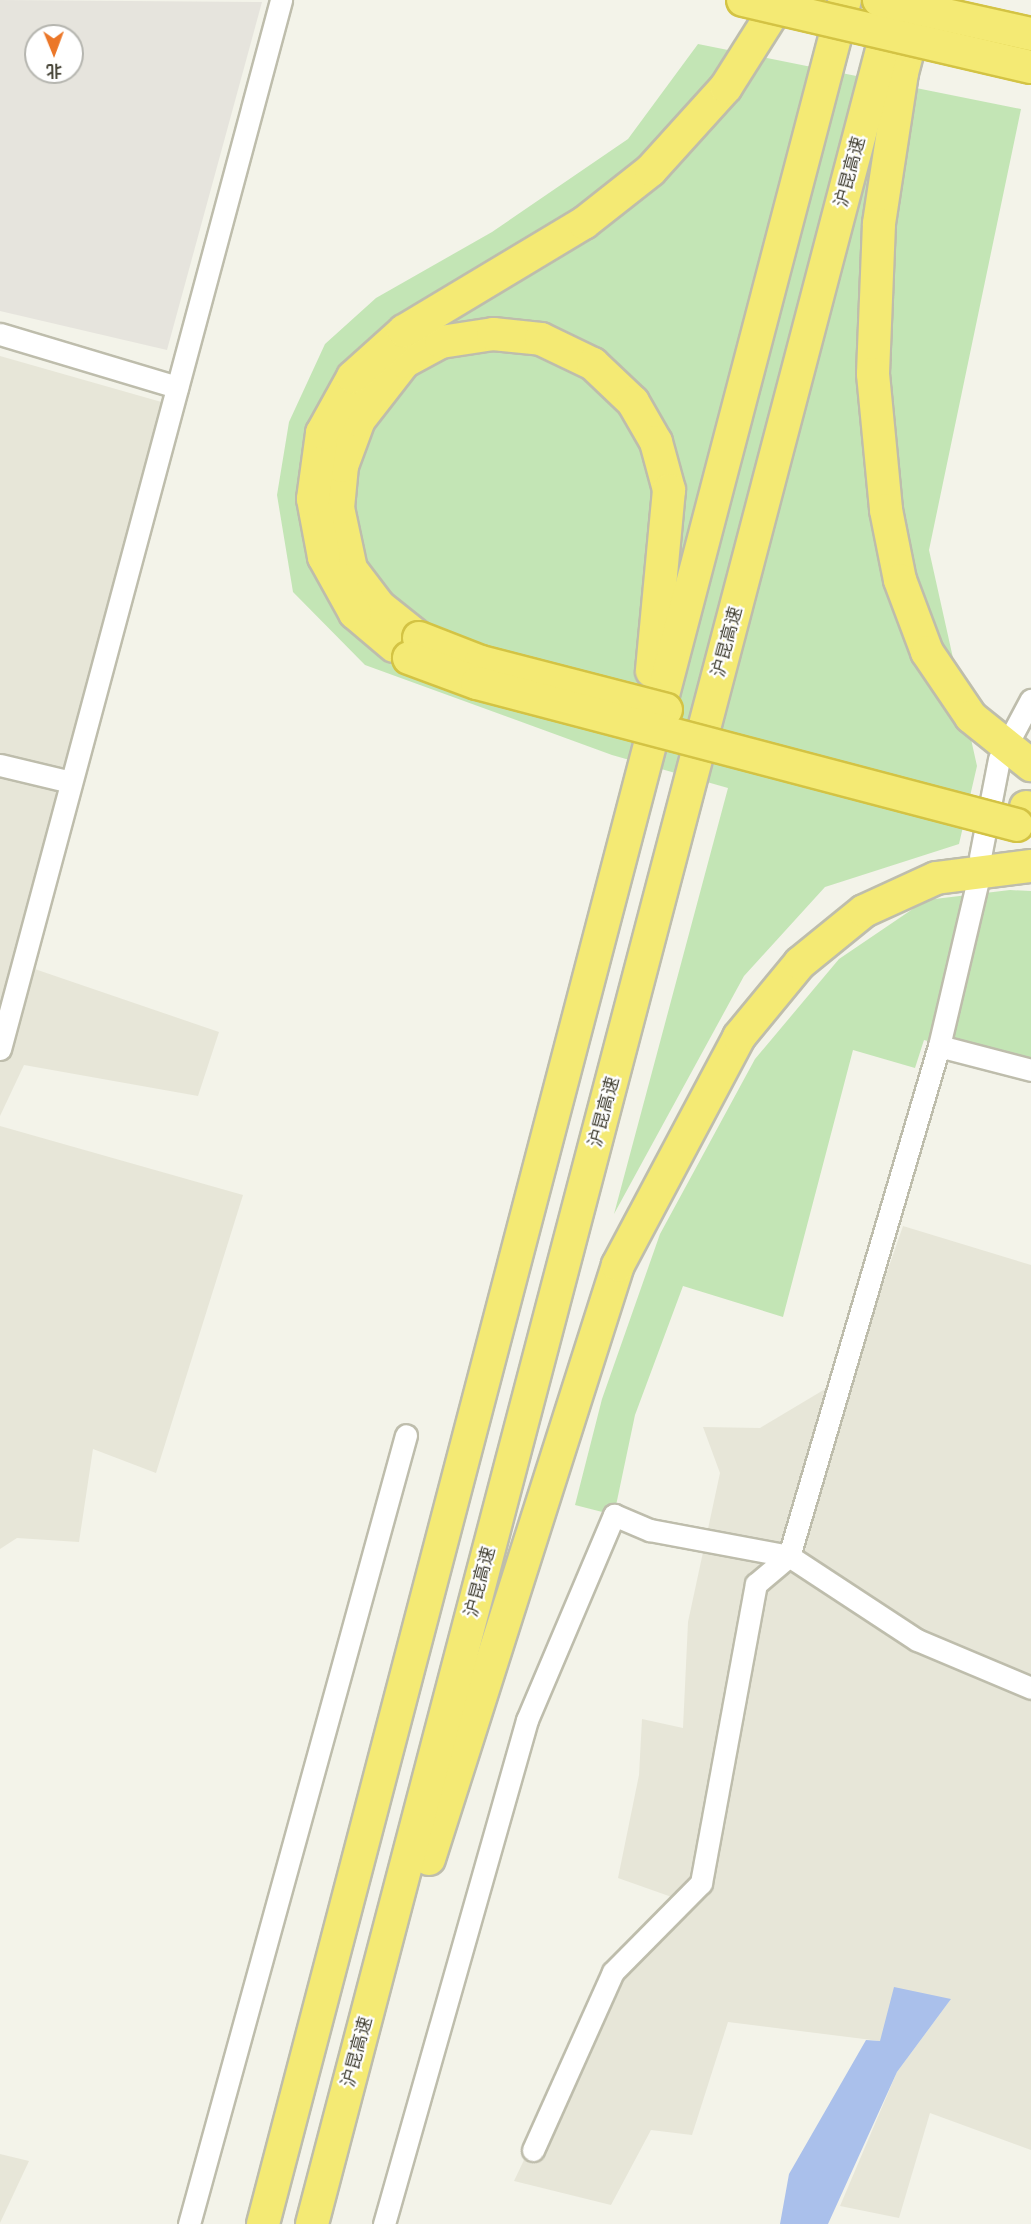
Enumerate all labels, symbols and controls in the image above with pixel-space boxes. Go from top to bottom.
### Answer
north arrow [24,24,84,84]
text: 北 [46,61,62,80]
street label: 沪昆高速 [830,134,870,210]
street label: 沪昆高速 [707,604,747,680]
street label: 沪昆高速 [584,1074,624,1150]
street label: 沪昆高速 [460,1544,500,1620]
street label: 沪昆高速 [337,2014,377,2090]

